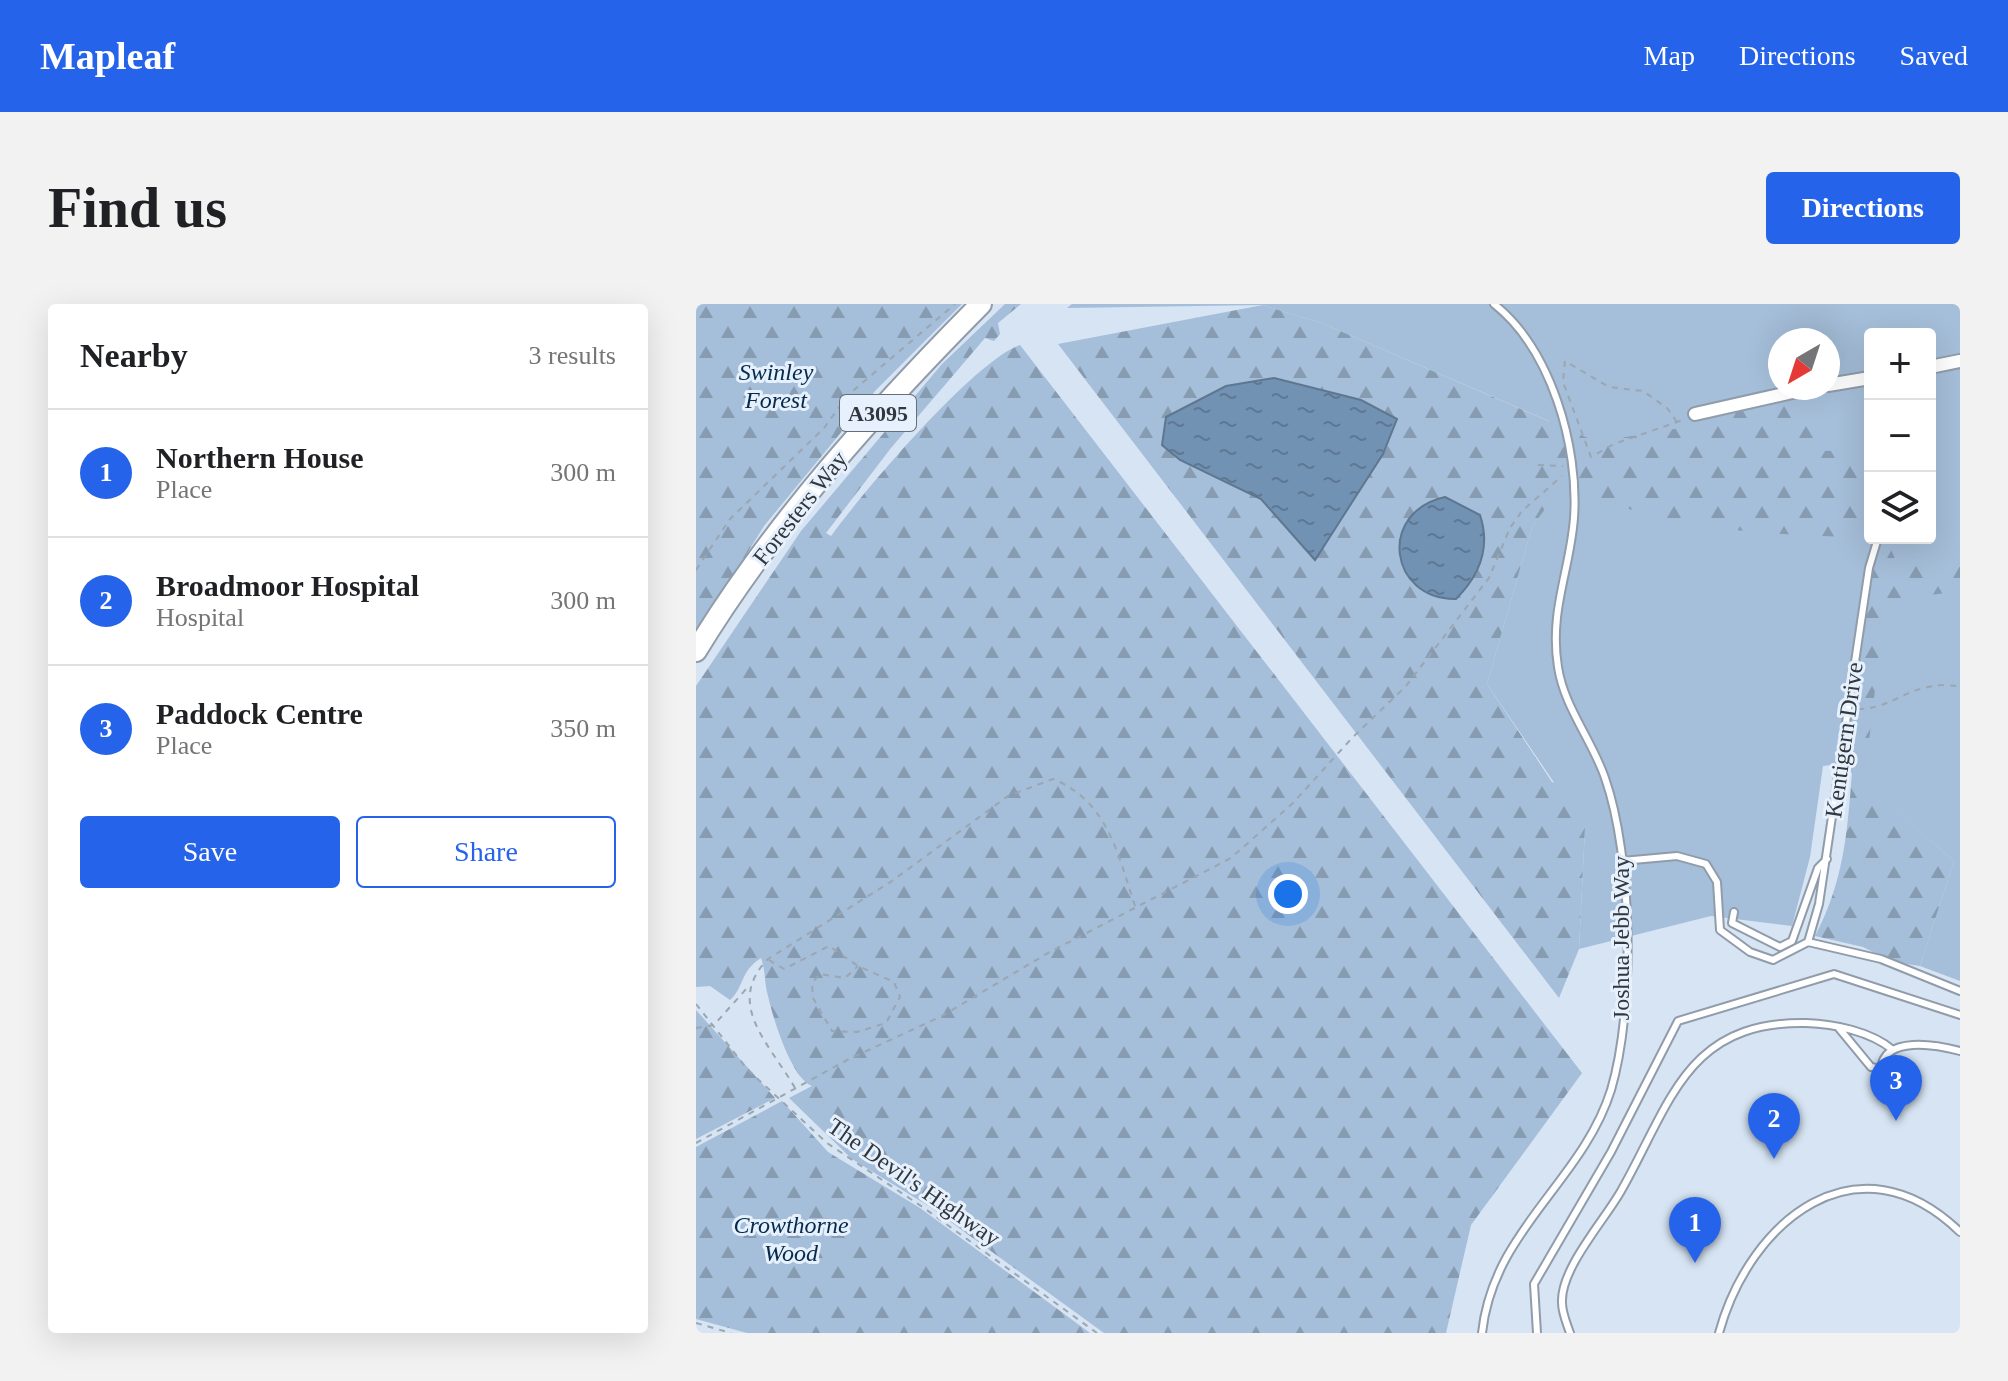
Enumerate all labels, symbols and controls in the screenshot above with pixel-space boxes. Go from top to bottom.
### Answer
text: Mapleaf [40,35,175,77]
text: Map [1644,40,1695,71]
text: Directions [1739,40,1856,71]
text: Saved [1900,40,1968,71]
button: Directions [1766,172,1960,244]
text: Find us [48,177,227,239]
north arrow [1768,328,1840,400]
map controls [1864,328,1936,544]
button: + [1864,328,1936,400]
text: Nearby [80,337,188,374]
text: 3 results [529,341,616,370]
park label: Swinley Forest [739,359,814,413]
road number: A3095 [840,395,916,431]
button: − [1864,400,1936,472]
text: Northern House [156,441,363,474]
street label: Foresters Way [748,446,852,570]
text: 1 [100,458,113,487]
text: 300 m [550,458,616,487]
button: layers [1864,472,1936,544]
text: Place [156,475,212,504]
text: Broadmoor Hospital [156,569,419,602]
text: 2 [100,586,113,615]
text: 300 m [550,586,616,615]
text: Hospital [156,603,244,632]
street label: Kentigern Drive [1820,661,1868,819]
text: Paddock Centre [156,697,363,730]
text: 3 [100,714,113,743]
text: 350 m [550,714,616,743]
text: Place [156,731,212,760]
button: Save [80,816,340,888]
button: Share [356,816,616,888]
street label: Joshua Jebb Way [1608,856,1634,1020]
your location [1268,874,1308,914]
pin: 3 [1870,1055,1922,1121]
pin: 2 [1748,1093,1800,1159]
street label: The Devil's Highway [823,1113,1005,1251]
pin: 1 [1669,1197,1721,1263]
park label: Crowthorne Wood [733,1212,849,1266]

